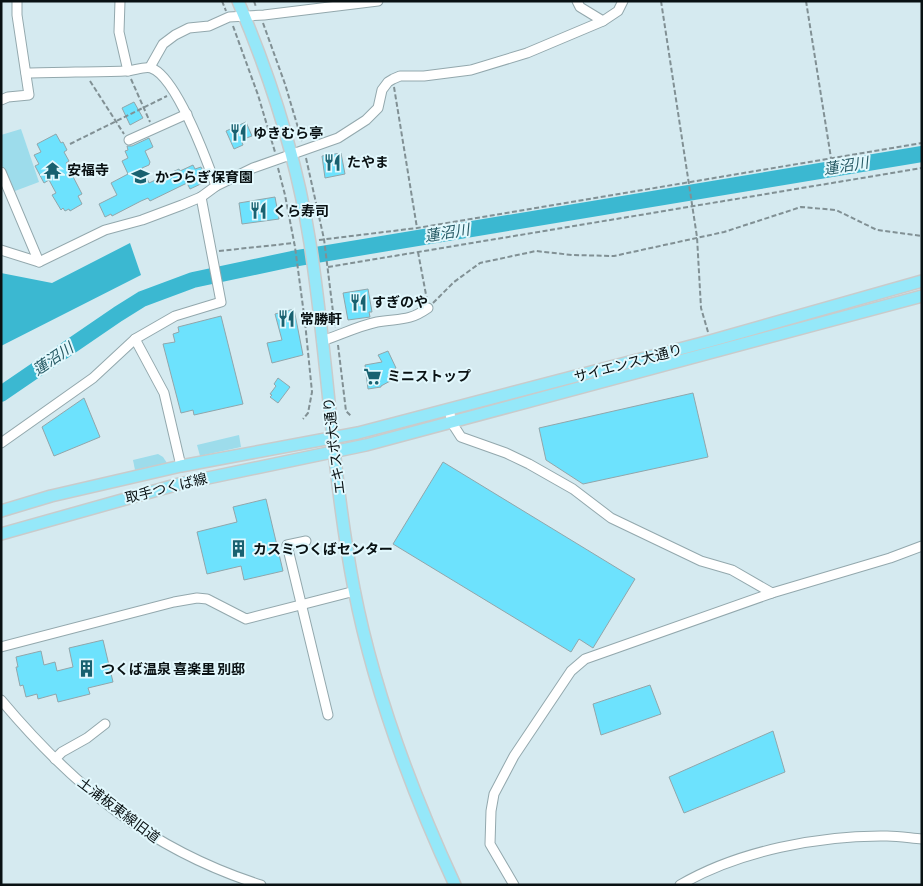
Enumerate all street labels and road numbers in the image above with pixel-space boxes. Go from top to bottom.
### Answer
street label: サイエンス大通り [572,341,684,386]
street label: エキスポ大通り [320,396,349,495]
street label: 取手つくば線 [123,470,209,507]
street label: 土浦板東線旧道 [74,774,163,847]

